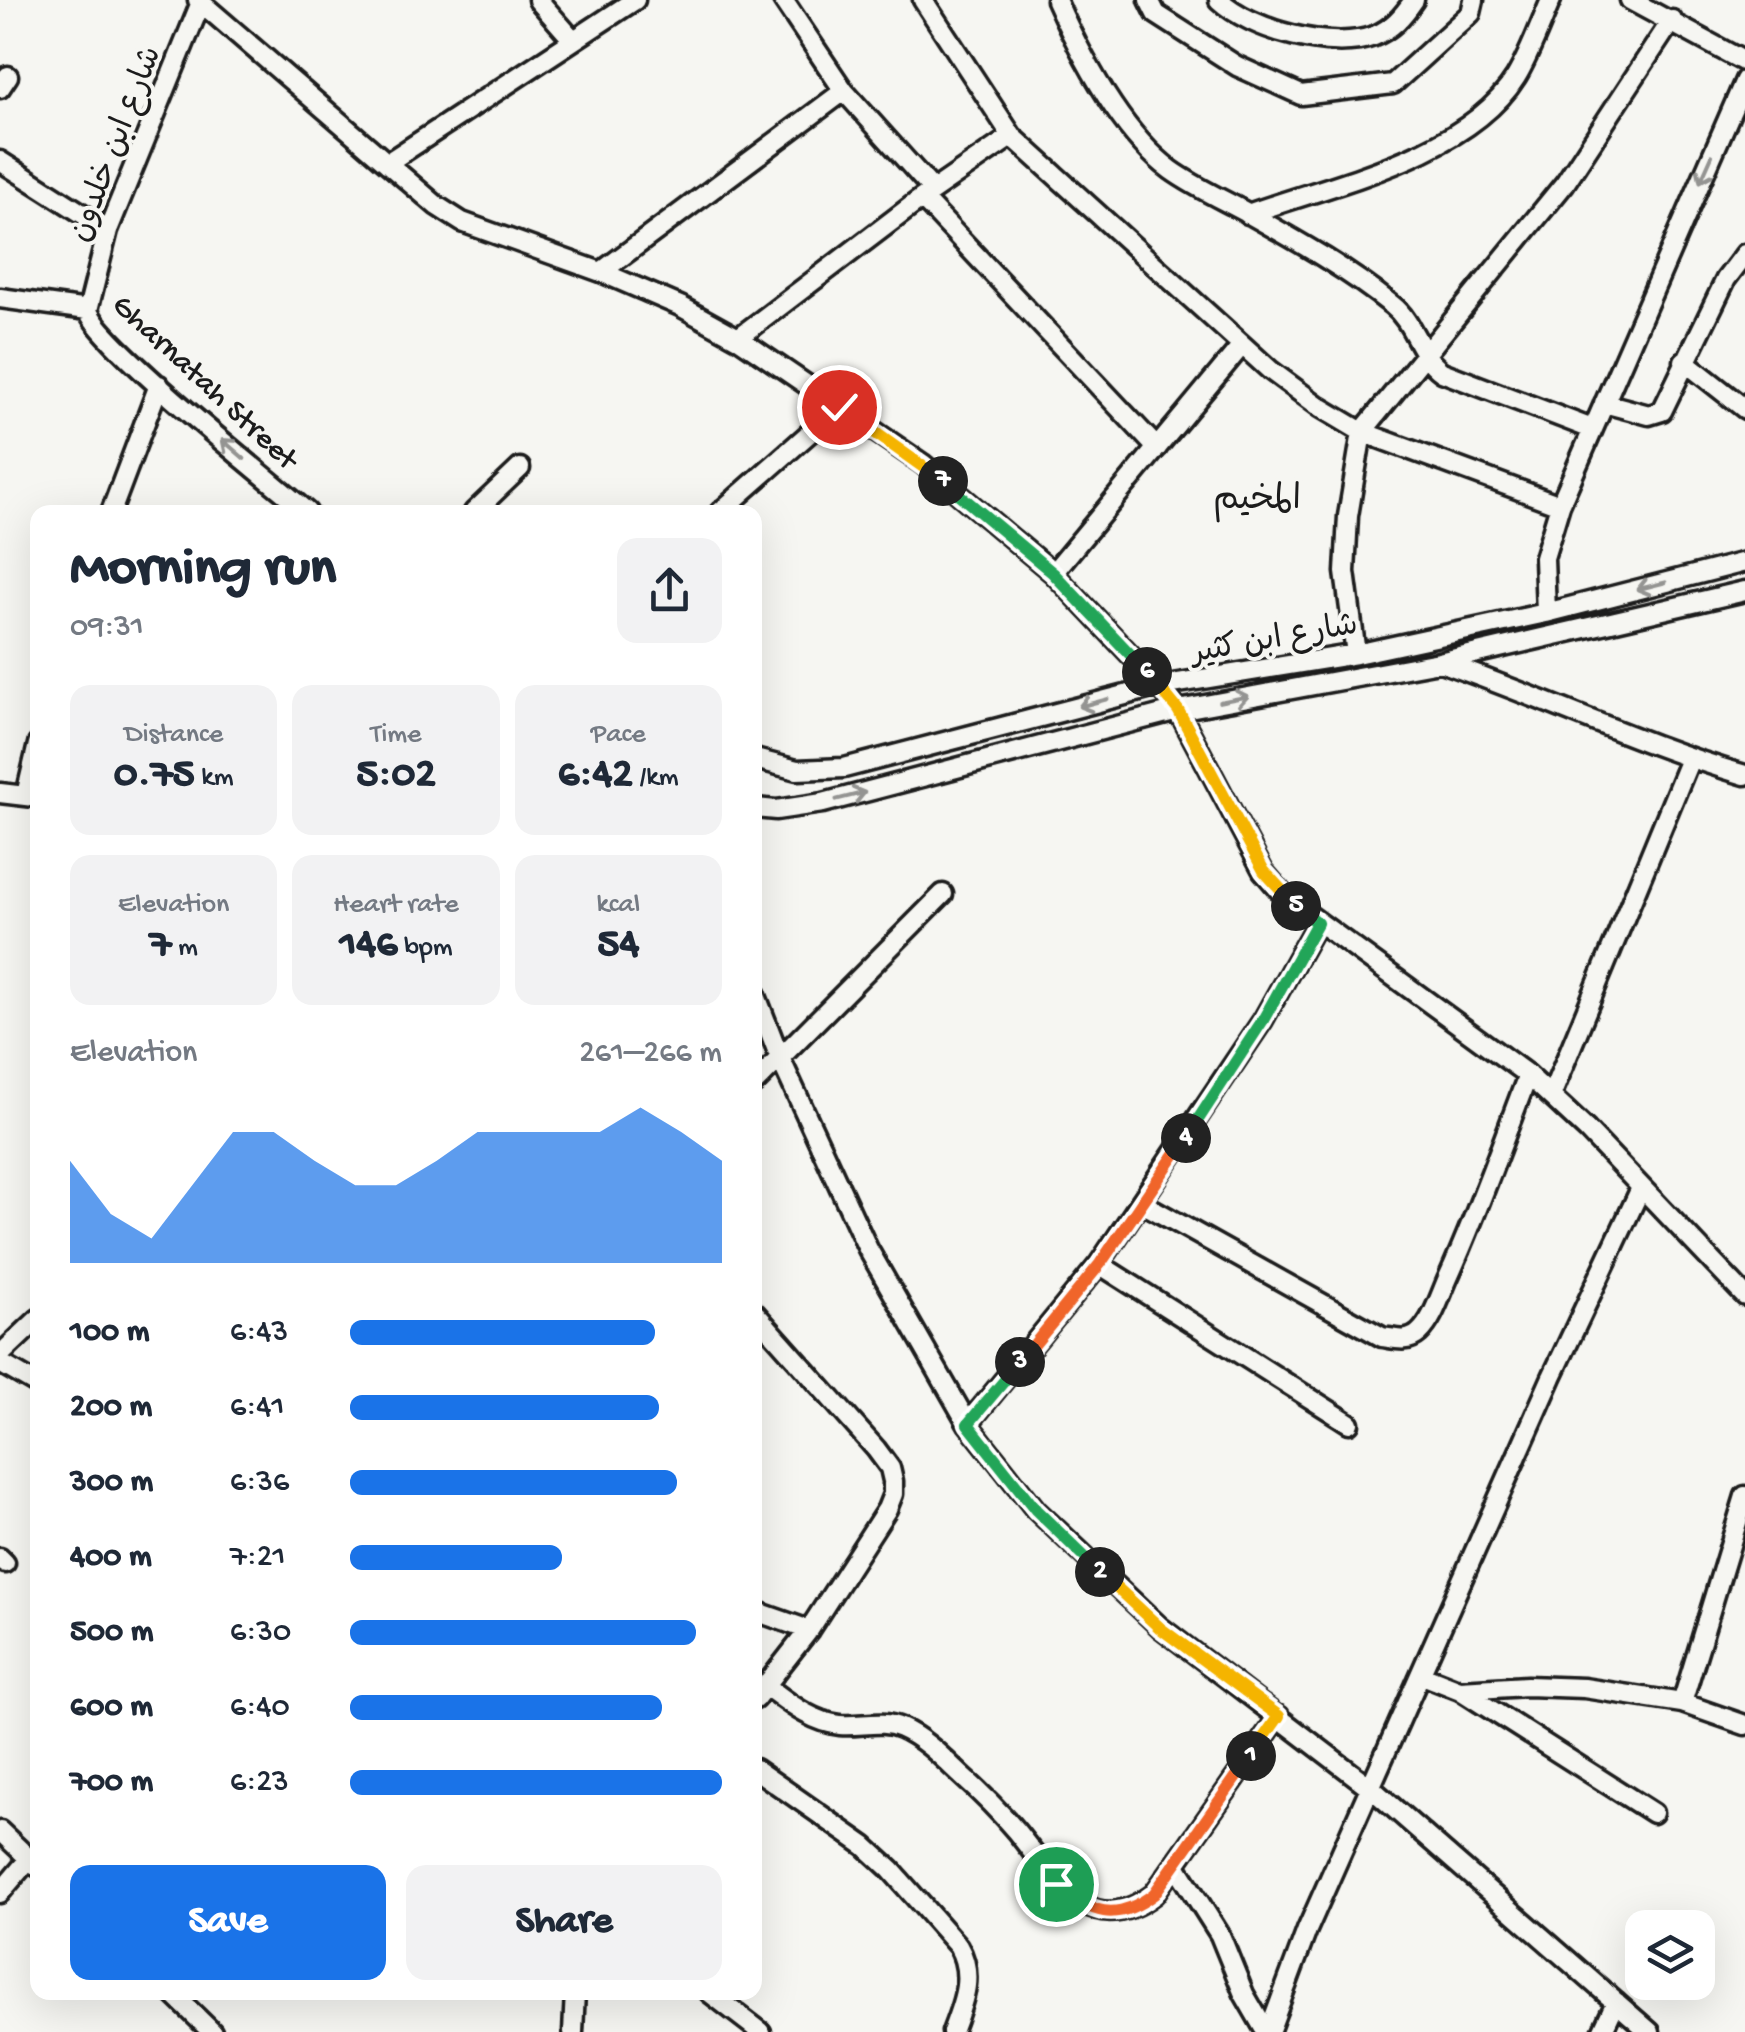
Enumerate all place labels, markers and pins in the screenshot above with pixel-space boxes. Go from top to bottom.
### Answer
pin [797,365,882,450]
pin: 7 [918,456,968,506]
pin: 6 [1122,647,1172,697]
pin: 5 [1271,881,1321,931]
pin: 4 [1161,1113,1211,1163]
pin: 3 [995,1337,1045,1387]
pin: 2 [1075,1547,1125,1597]
pin: 1 [1226,1731,1276,1781]
pin [1014,1842,1099,1927]

